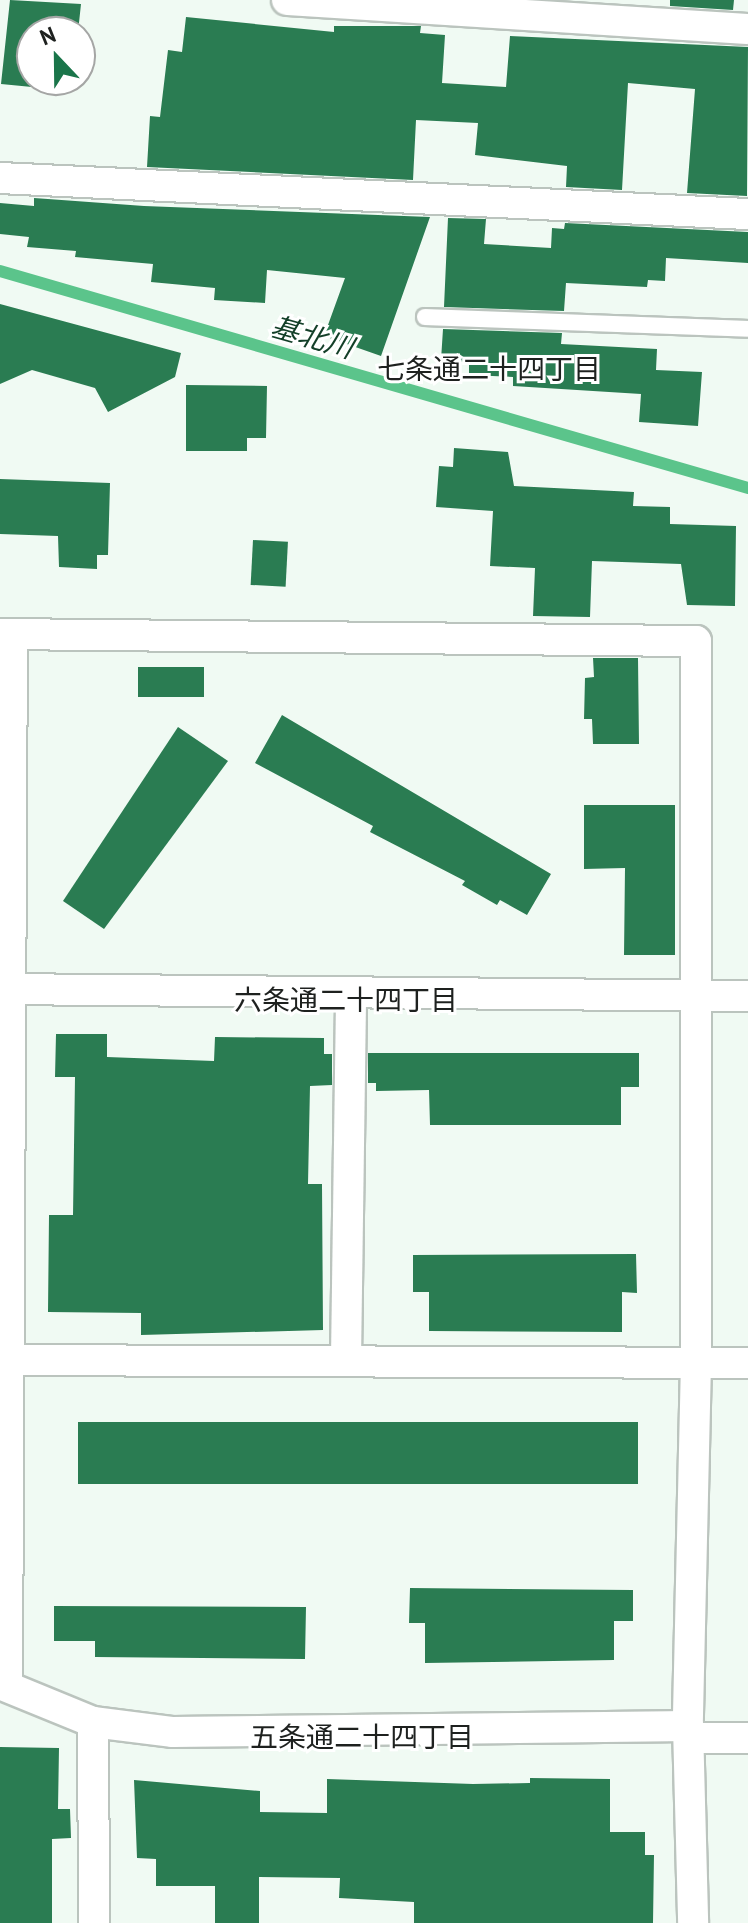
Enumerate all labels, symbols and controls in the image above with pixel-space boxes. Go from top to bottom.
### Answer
north arrow [16,16,96,96]
text: N [36,20,60,51]
water label: 基北川 [267,309,357,365]
district label: 七条通二十四丁目 [377,352,601,386]
district label: 六条通二十四丁目 [234,983,458,1017]
district label: 五条通二十四丁目 [250,1720,474,1754]

